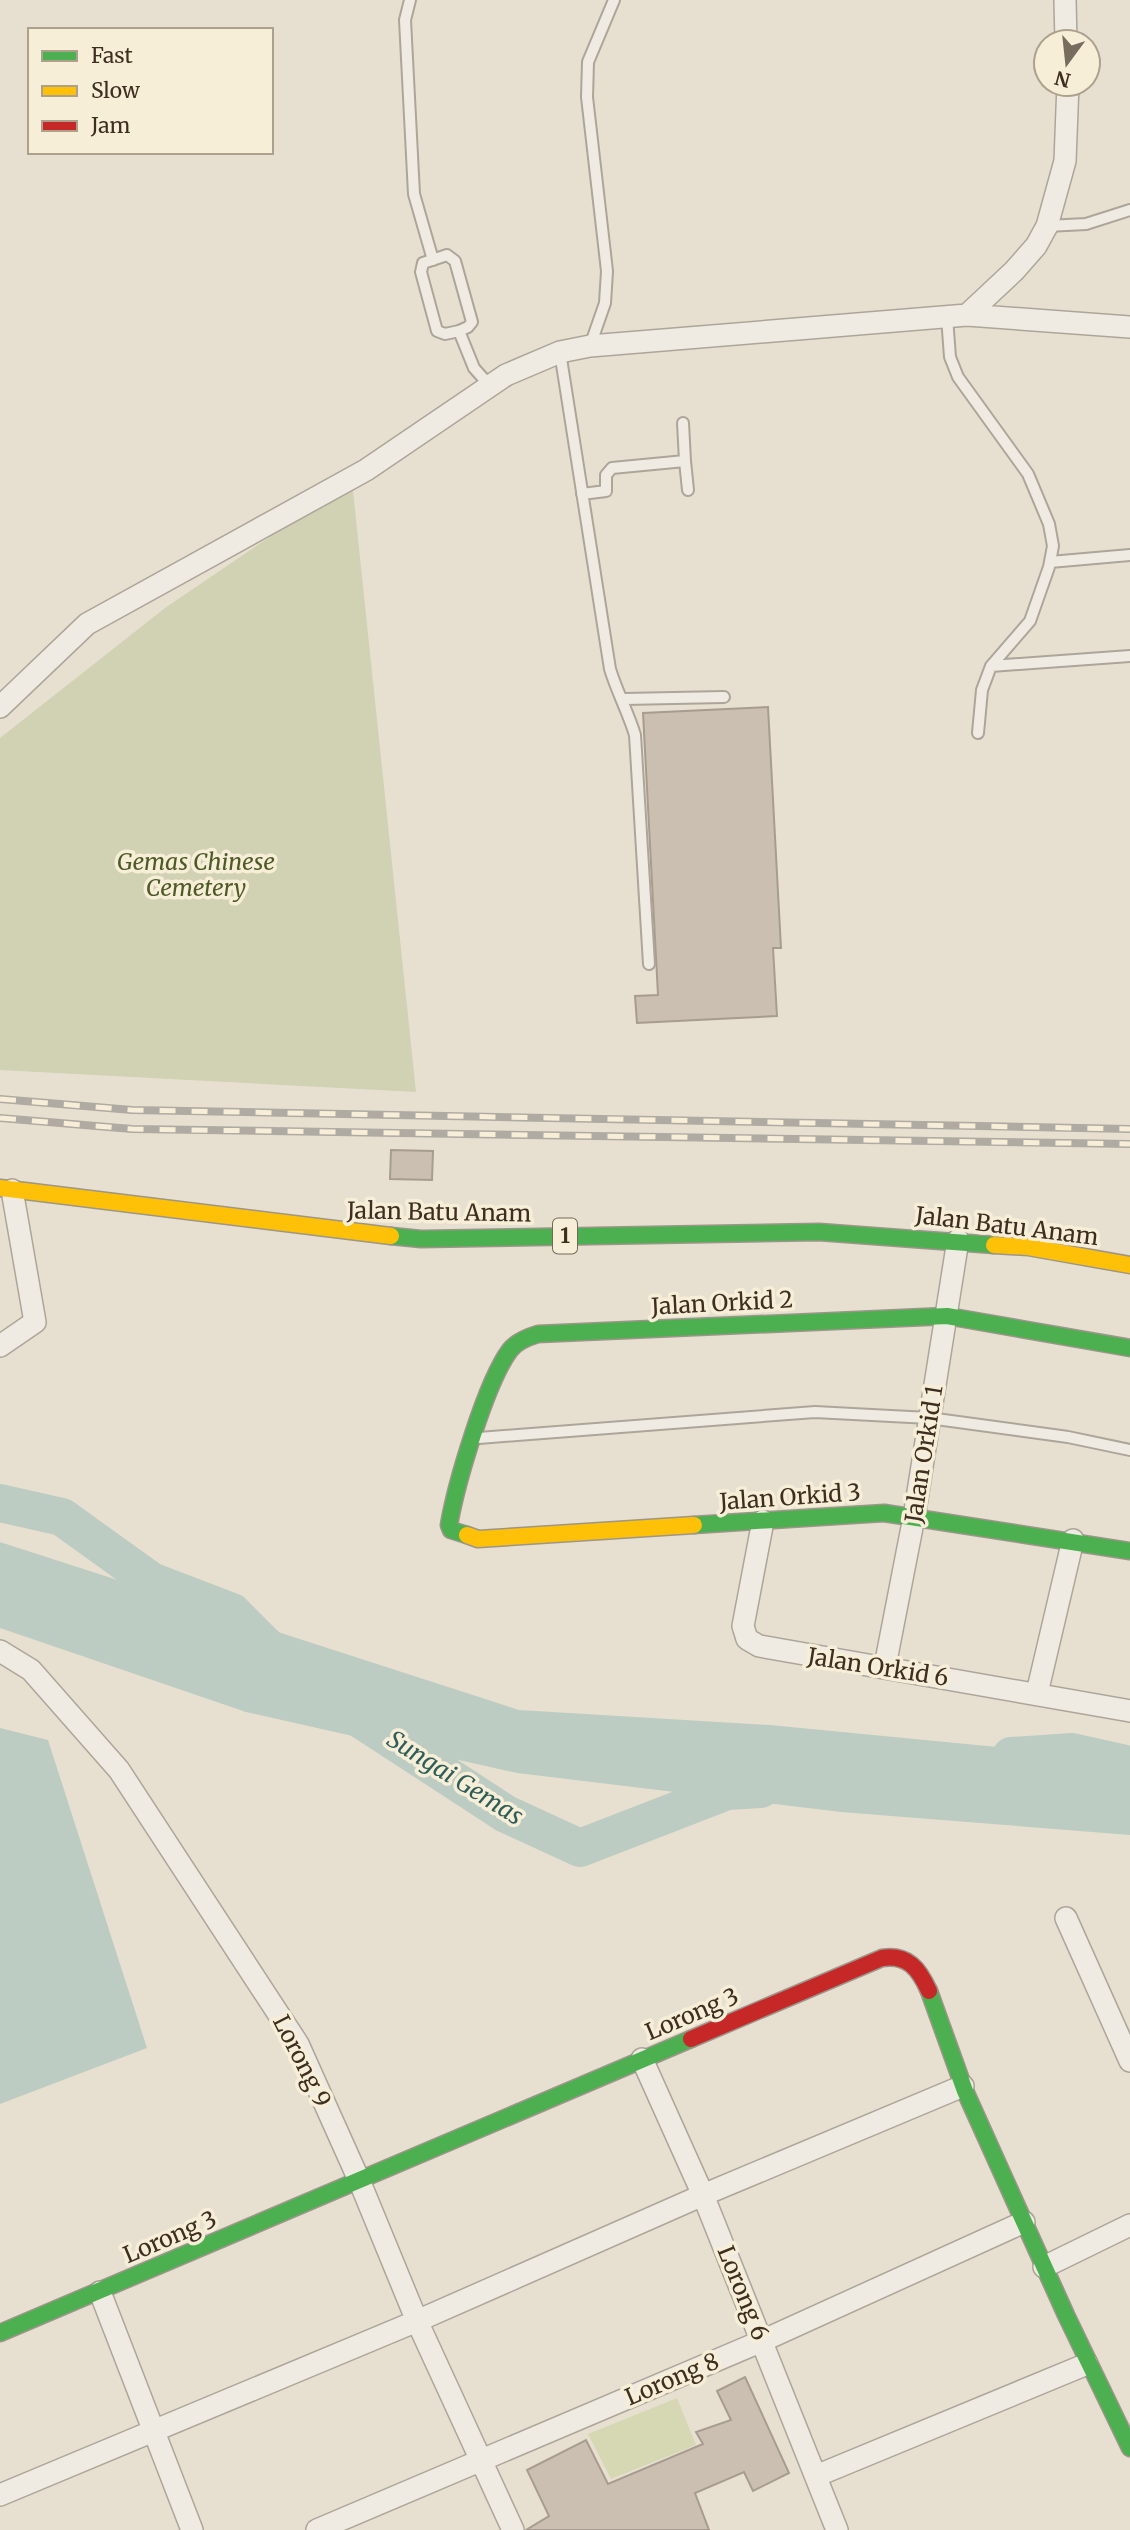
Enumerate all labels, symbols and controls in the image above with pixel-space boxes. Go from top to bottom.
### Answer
legend [28,28,273,154]
north arrow [1032,28,1102,98]
text: Fast [91,42,133,69]
text: N [1052,66,1073,93]
text: Slow [91,77,140,104]
text: Jam [90,112,130,139]
park label: Gemas Chinese Cemetery [117,847,275,902]
street label: Jalan Batu Anam [346,1195,532,1228]
street label: Jalan Batu Anam [913,1200,1100,1251]
road number: 1 [553,1218,577,1254]
street label: Jalan Orkid 2 [649,1284,794,1321]
street label: Jalan Orkid 1 [898,1383,949,1526]
street label: Jalan Orkid 3 [717,1477,862,1516]
street label: Jalan Orkid 6 [805,1641,951,1692]
water label: Sungai Gemas [381,1723,529,1832]
street label: Lorong 3 [641,1981,743,2046]
street label: Lorong 9 [267,2010,338,2112]
street label: Lorong 3 [119,2204,221,2269]
street label: Lorong 6 [711,2241,775,2344]
street label: Lorong 8 [621,2346,723,2411]

